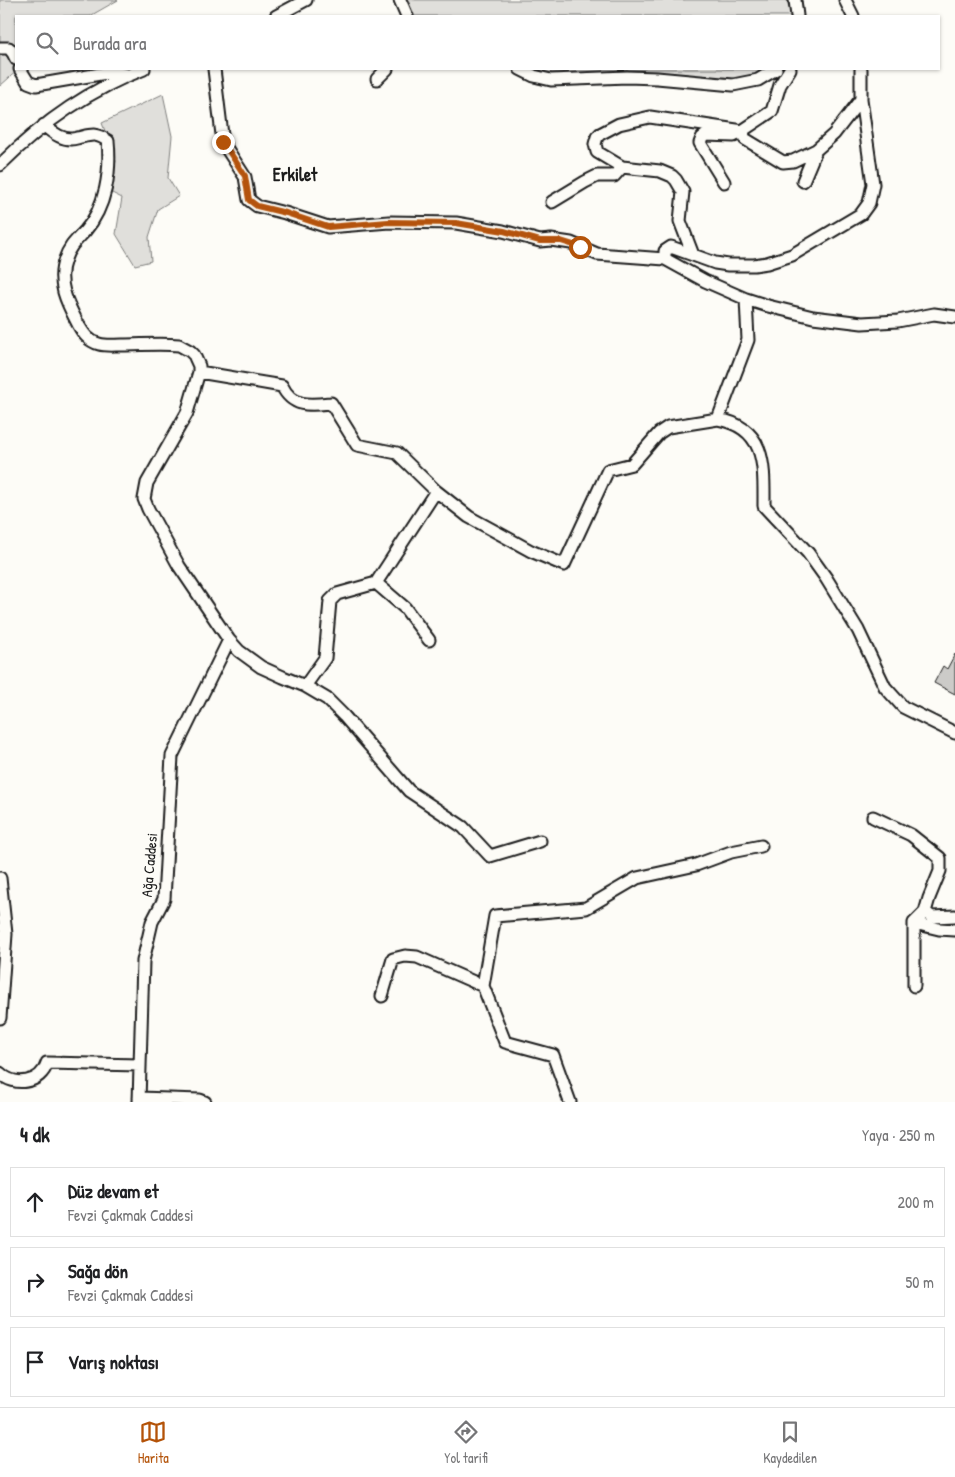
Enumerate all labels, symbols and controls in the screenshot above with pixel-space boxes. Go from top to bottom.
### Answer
search box [15,15,940,70]
icon: search [33,29,61,57]
text: Burada ara [73,30,146,56]
route end [212,131,235,154]
district label: Erkilet [273,162,318,187]
route start [569,236,592,259]
street label: Ağa Caddesi [136,832,162,898]
text: 4 dk [20,1120,50,1149]
text: Yaya · 250 m [862,1124,935,1146]
text: Düz devam et [68,1178,159,1204]
icon: ahead [21,1188,49,1216]
text: 200 m [898,1191,934,1213]
text: Fevzi Çakmak Caddesi [68,1204,194,1226]
text: Sağa dön [68,1258,128,1284]
icon: right [21,1268,49,1296]
text: 50 m [906,1271,934,1293]
text: Fevzi Çakmak Caddesi [68,1284,194,1306]
icon: arrive [21,1348,49,1376]
text: Varış noktası [68,1349,159,1375]
tab: Harita [138,1418,169,1467]
tab: Yol tarifi [444,1418,488,1467]
tab: Kaydedilen [763,1418,817,1467]

